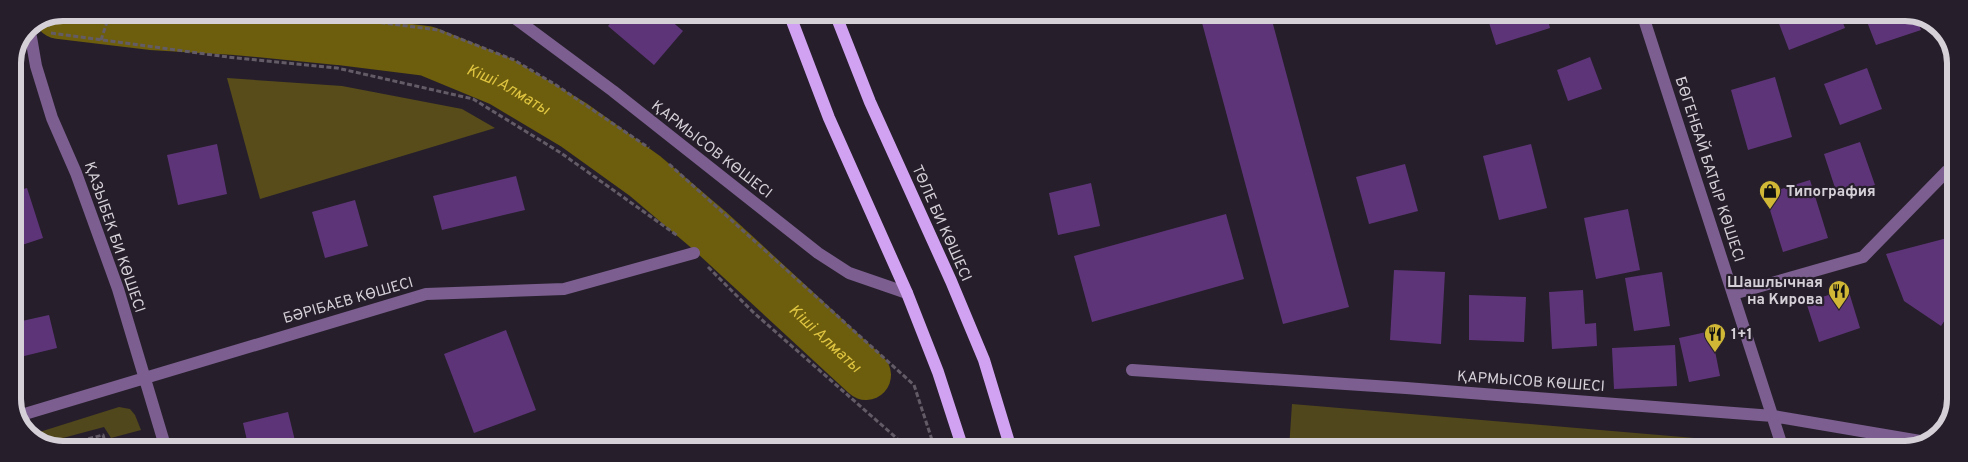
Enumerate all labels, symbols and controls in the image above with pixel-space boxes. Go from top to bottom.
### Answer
water label: Кіші Алматы [463,60,554,121]
street label: БӨГЕНБАЙ БАТЫР КӨШЕСІ [1670,74,1749,265]
street label: ҚАРМЫСОВ КӨШЕСІ [647,97,775,203]
street label: ҚАЗЫБЕК БИ КӨШЕСІ [79,159,148,316]
street label: ТӨЛЕ БИ КӨШЕСІ [906,162,975,285]
shop icon: Типография [1758,179,1782,210]
place label: Типография [1786,183,1876,202]
street label: БӘРІБАЕВ КӨШЕСІ [281,274,416,329]
place label: Шашлычная на Кирова [1727,274,1823,310]
restaurant icon: Шашлычная на Кирова [1827,279,1851,310]
water label: Кіші Алматы [784,301,866,378]
restaurant icon: 1+1 [1703,322,1727,353]
place label: 1+1 [1731,326,1753,345]
street label: ҚАРМЫСОВ КӨШЕСІ [1456,368,1605,397]

